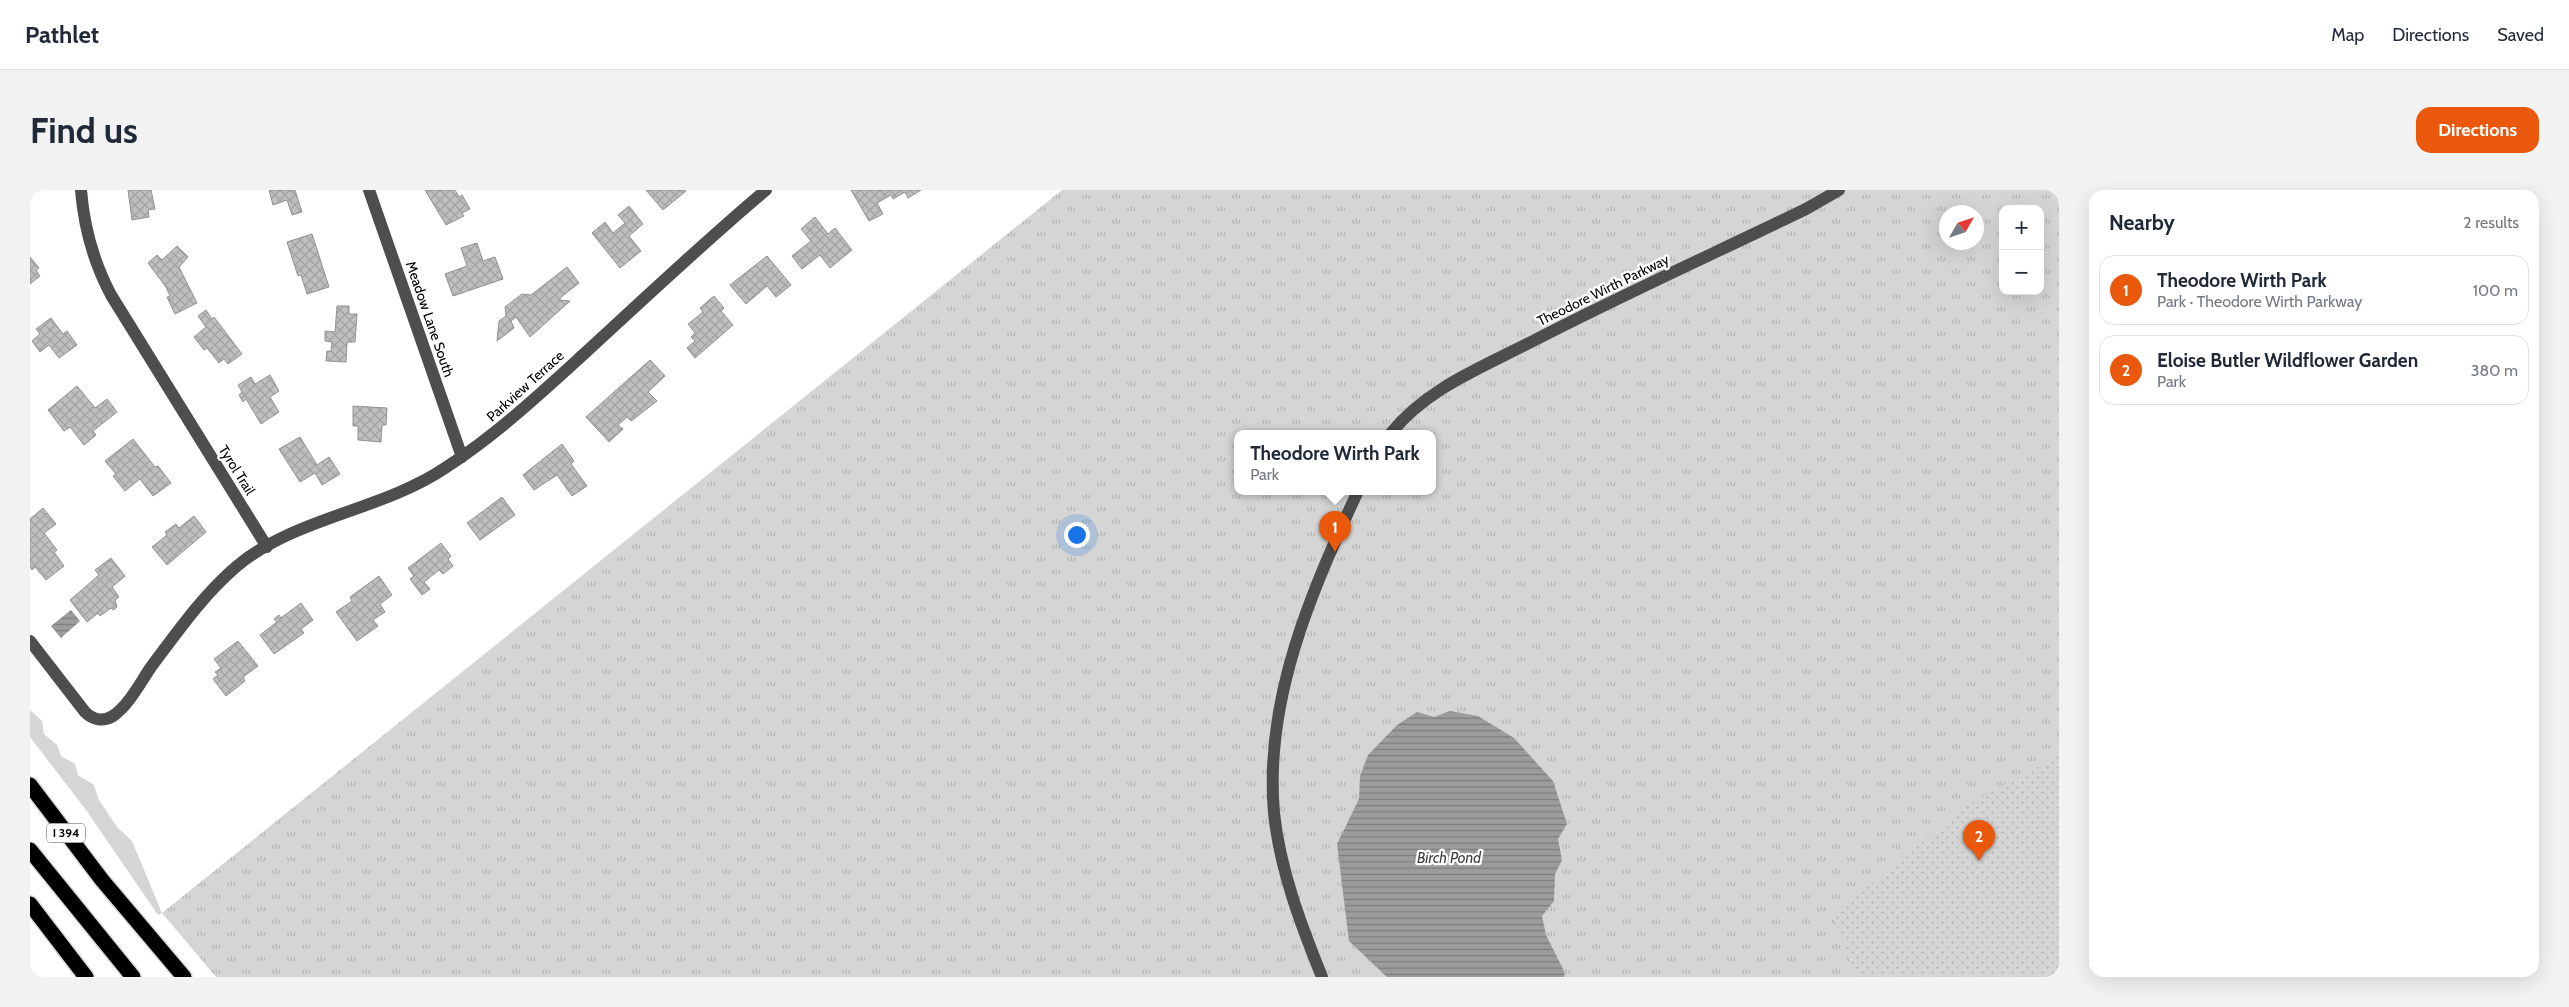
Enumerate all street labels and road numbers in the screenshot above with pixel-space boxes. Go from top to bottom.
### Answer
street label: Theodore Wirth Parkway [1534,250,1672,330]
street label: Meadow Lane South [402,259,458,379]
street label: Parkview Terrace [483,347,567,425]
street label: Tyrol Trail [215,442,260,499]
road number: I 394 [47,824,85,842]

